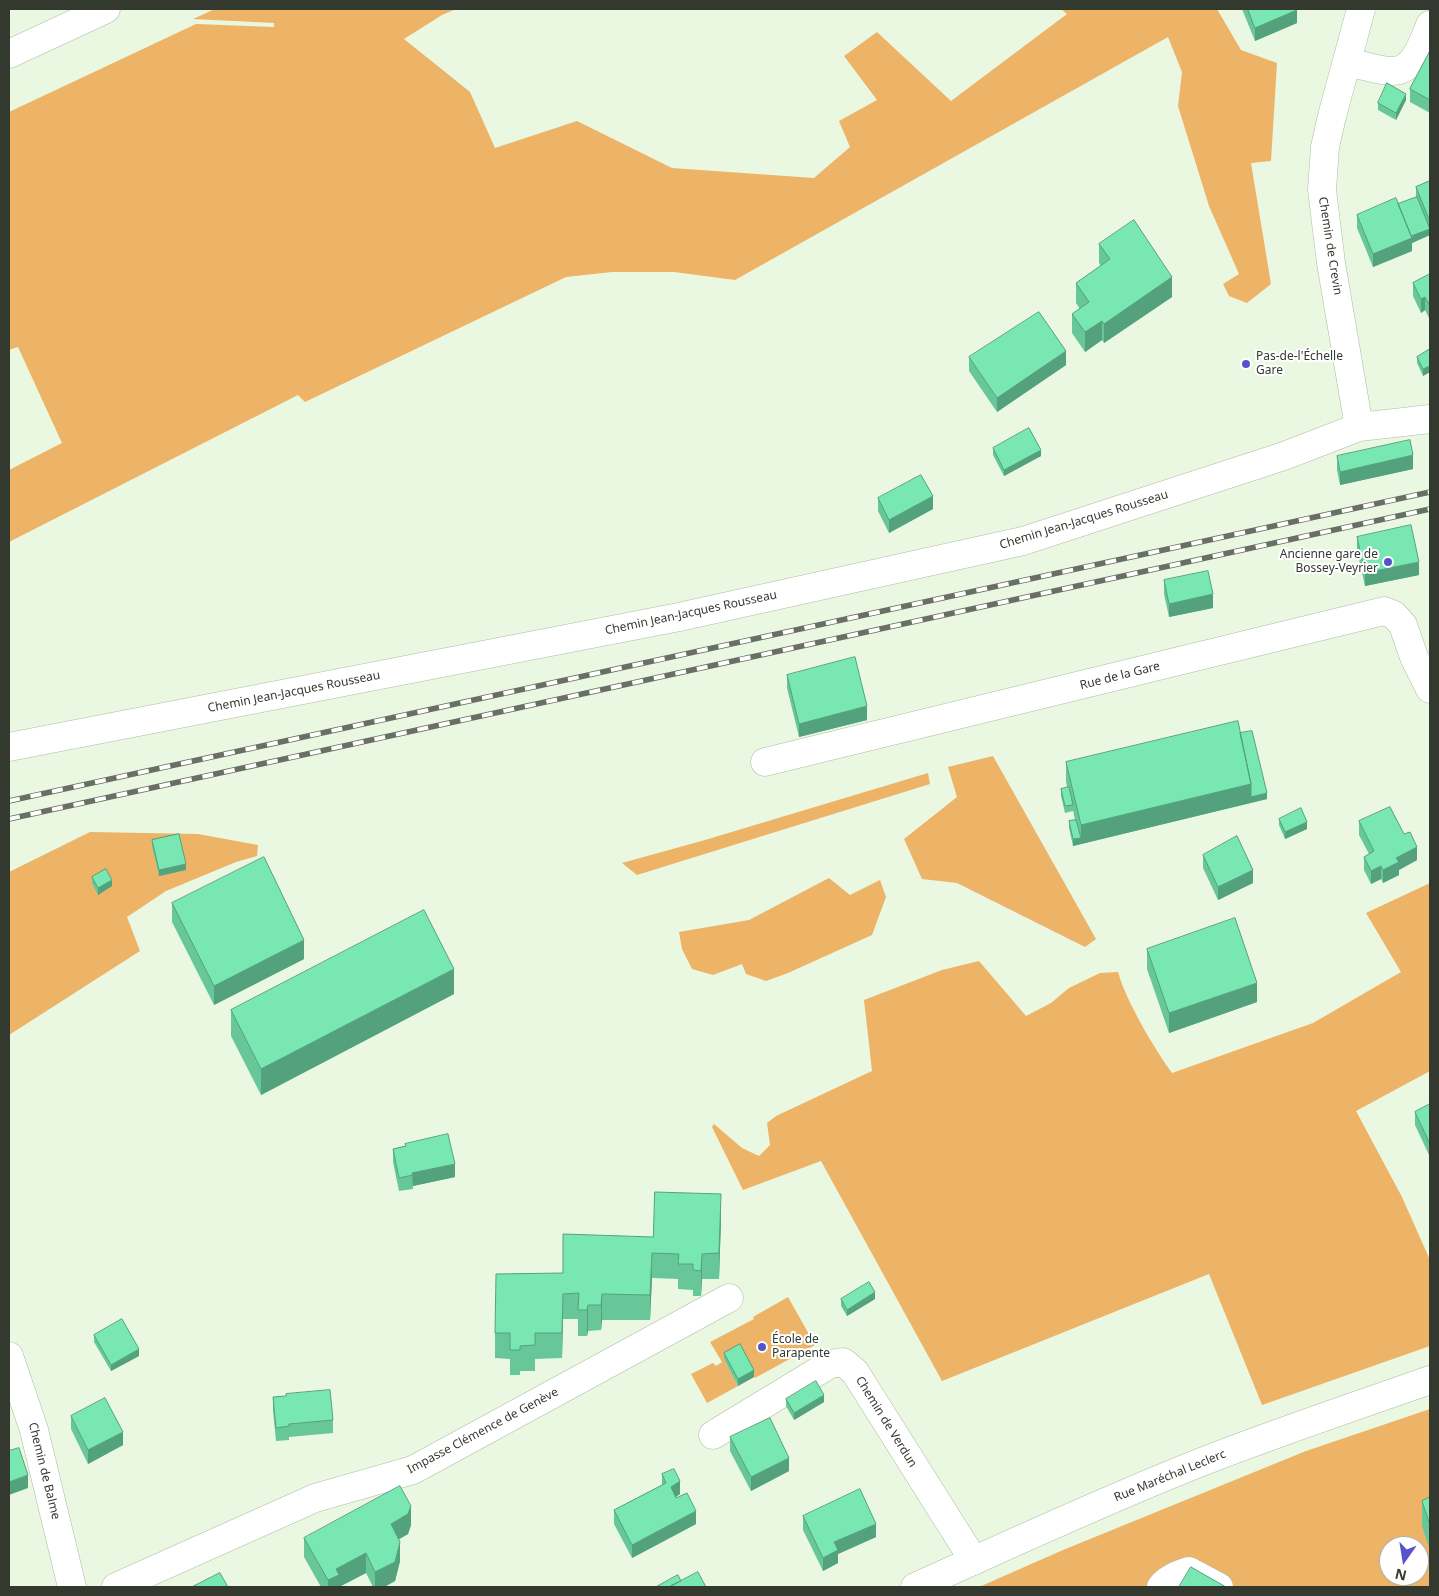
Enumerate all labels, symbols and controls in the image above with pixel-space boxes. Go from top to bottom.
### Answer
street label: Chemin de Crevin [1315,196,1345,296]
place label: Pas-de-l'Échelle Gare [1256,350,1343,378]
marker: Pas-de-l'Échelle Gare [1240,358,1252,370]
street label: Chemin Jean-Jacques Rousseau [998,487,1170,553]
place label: Ancienne gare de Bossey-Veyrier [1280,548,1378,576]
marker: Ancienne gare de Bossey-Veyrier [1382,556,1394,568]
street label: Chemin Jean-Jacques Rousseau [604,588,778,638]
street label: Rue de la Gare [1079,659,1161,693]
street label: Chemin Jean-Jacques Rousseau [207,668,381,716]
place label: École de Parapente [772,1333,830,1361]
marker: École de Parapente [756,1341,768,1353]
street label: Chemin de Verdun [852,1374,920,1470]
street label: Impasse Clémence de Genève [405,1385,561,1477]
street label: Chemin de Balme [25,1421,63,1521]
street label: Rue Maréchal Leclerc [1112,1447,1228,1505]
north arrow [1379,1536,1429,1586]
text: N [1393,1565,1408,1586]

